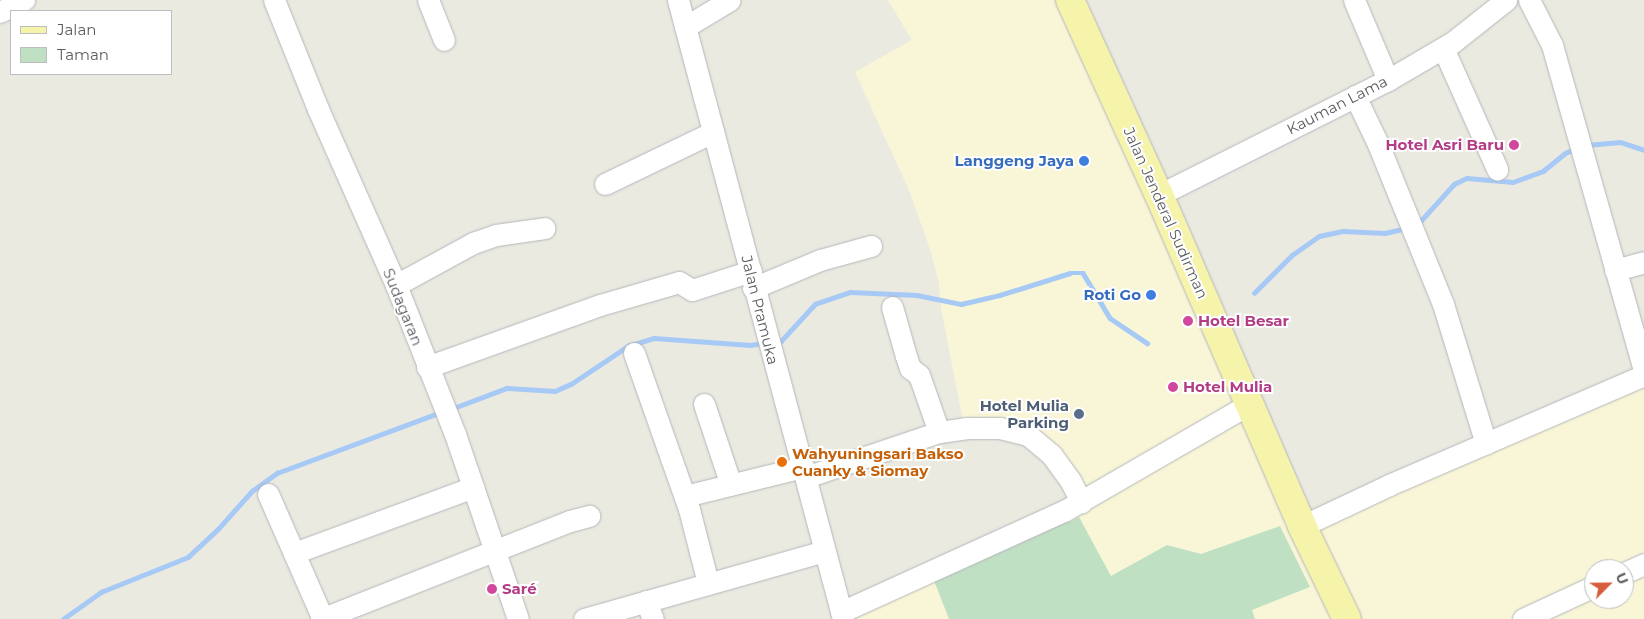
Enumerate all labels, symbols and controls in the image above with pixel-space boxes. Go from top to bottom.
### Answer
legend [10,10,172,75]
text: Jalan [57,20,96,39]
text: Taman [57,45,109,64]
street label: Kauman Lama [1284,72,1390,138]
street label: Jalan Jenderal Sudirman [1120,124,1212,302]
place label: Hotel Asri Baru [1386,136,1504,154]
marker: Hotel Asri Baru [1508,139,1520,151]
place label: Langgeng Jaya [954,152,1074,170]
marker: Langgeng Jaya [1078,155,1090,167]
street label: Jalan Pramuka [738,254,782,366]
street label: Sudagaran [379,266,427,348]
place label: Roti Go [1083,286,1141,304]
marker: Roti Go [1145,289,1157,301]
place label: Hotel Besar [1198,312,1289,330]
marker: Hotel Besar [1182,315,1194,327]
place label: Hotel Mulia [1183,378,1272,396]
marker: Hotel Mulia [1167,381,1179,393]
place label: Hotel Mulia Parking [980,396,1069,431]
marker: Hotel Mulia Parking [1073,408,1085,420]
place label: Wahyuningsari Bakso Cuanky & Siomay [792,444,964,479]
marker: Wahyuningsari Bakso Cuanky & Siomay [776,456,788,468]
north arrow [1584,559,1634,609]
text: U [1611,570,1632,587]
place label: Saré [502,580,537,598]
marker: Saré [486,583,498,595]

